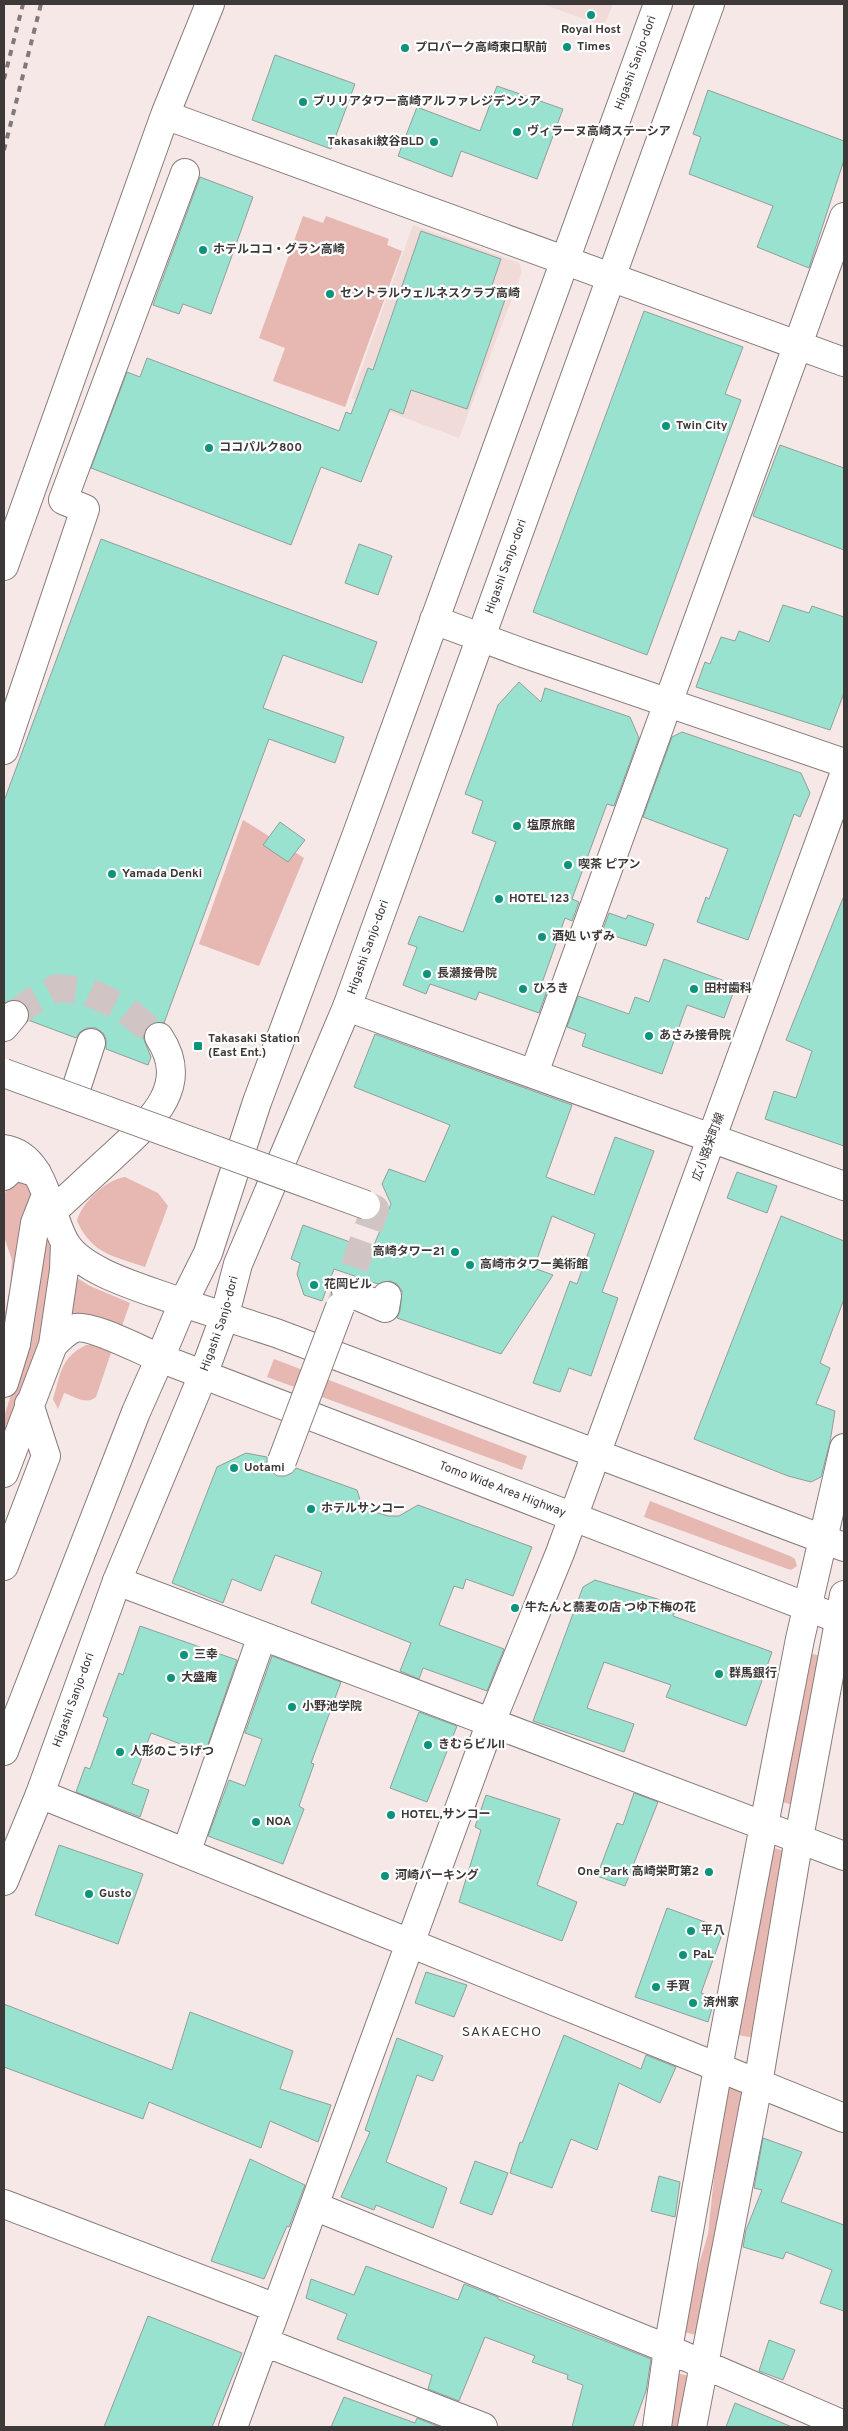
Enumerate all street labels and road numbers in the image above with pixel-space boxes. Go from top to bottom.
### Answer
street label: Higashi Sanjo-dori [611,14,661,112]
street label: Higashi Sanjo-dori [482,517,531,616]
street label: Higashi Sanjo-dori [344,898,393,997]
street label: 広小路栄町線 [689,1110,729,1184]
street label: Higashi Sanjo-dori [197,1274,243,1374]
street label: Tomo Wide Area Highway [436,1458,568,1521]
street label: Higashi Sanjo-dori [50,1651,98,1750]

